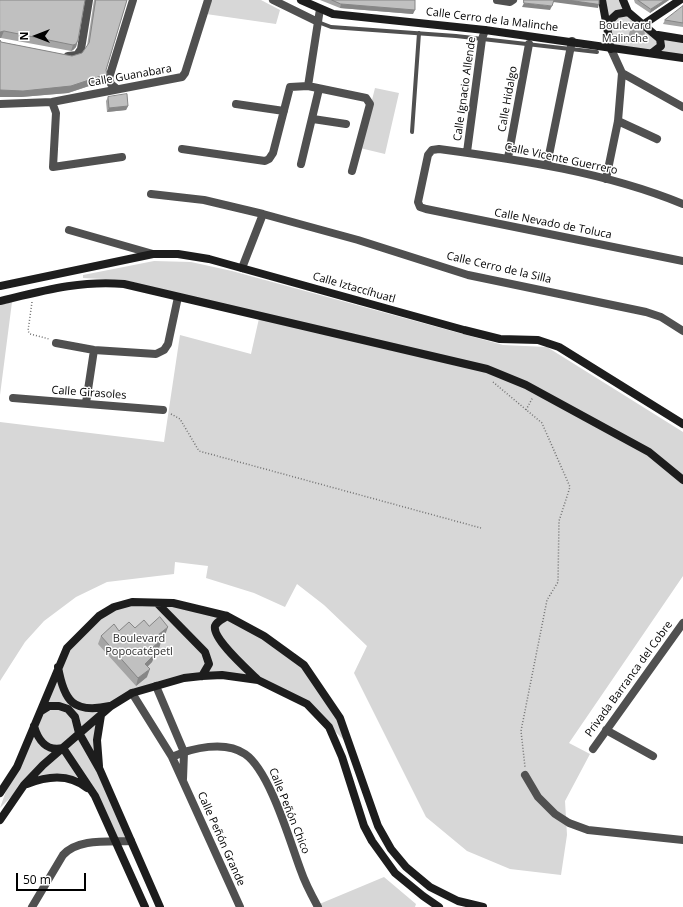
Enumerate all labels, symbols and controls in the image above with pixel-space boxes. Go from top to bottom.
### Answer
street label: Calle Cerro de la Malinche [425,5,559,35]
north arrow [16,16,56,56]
park label: Boulevard Malinche [599,19,651,45]
text: N [16,32,31,40]
street label: Calle Ignacio Allende [451,36,479,142]
street label: Calle Guanabara [87,62,173,90]
street label: Calle Hidalgo [496,65,520,133]
street label: Calle Vicente Guerrero [503,141,619,177]
street label: Calle Nevado de Toluca [493,206,613,242]
street label: Calle Cerro de la Silla [445,250,553,286]
street label: Calle Iztaccíhuatl [311,270,397,306]
street label: Calle Girasoles [51,384,127,402]
street label: Privada Barranca del Cobre [583,618,675,740]
park label: Boulevard Popocatépetl [105,632,173,658]
street label: Calle Peñón Chico [266,766,312,856]
street label: Calle Peñón Grande [194,790,248,888]
scale bar [18,865,88,891]
text: 50 m [23,871,51,888]

